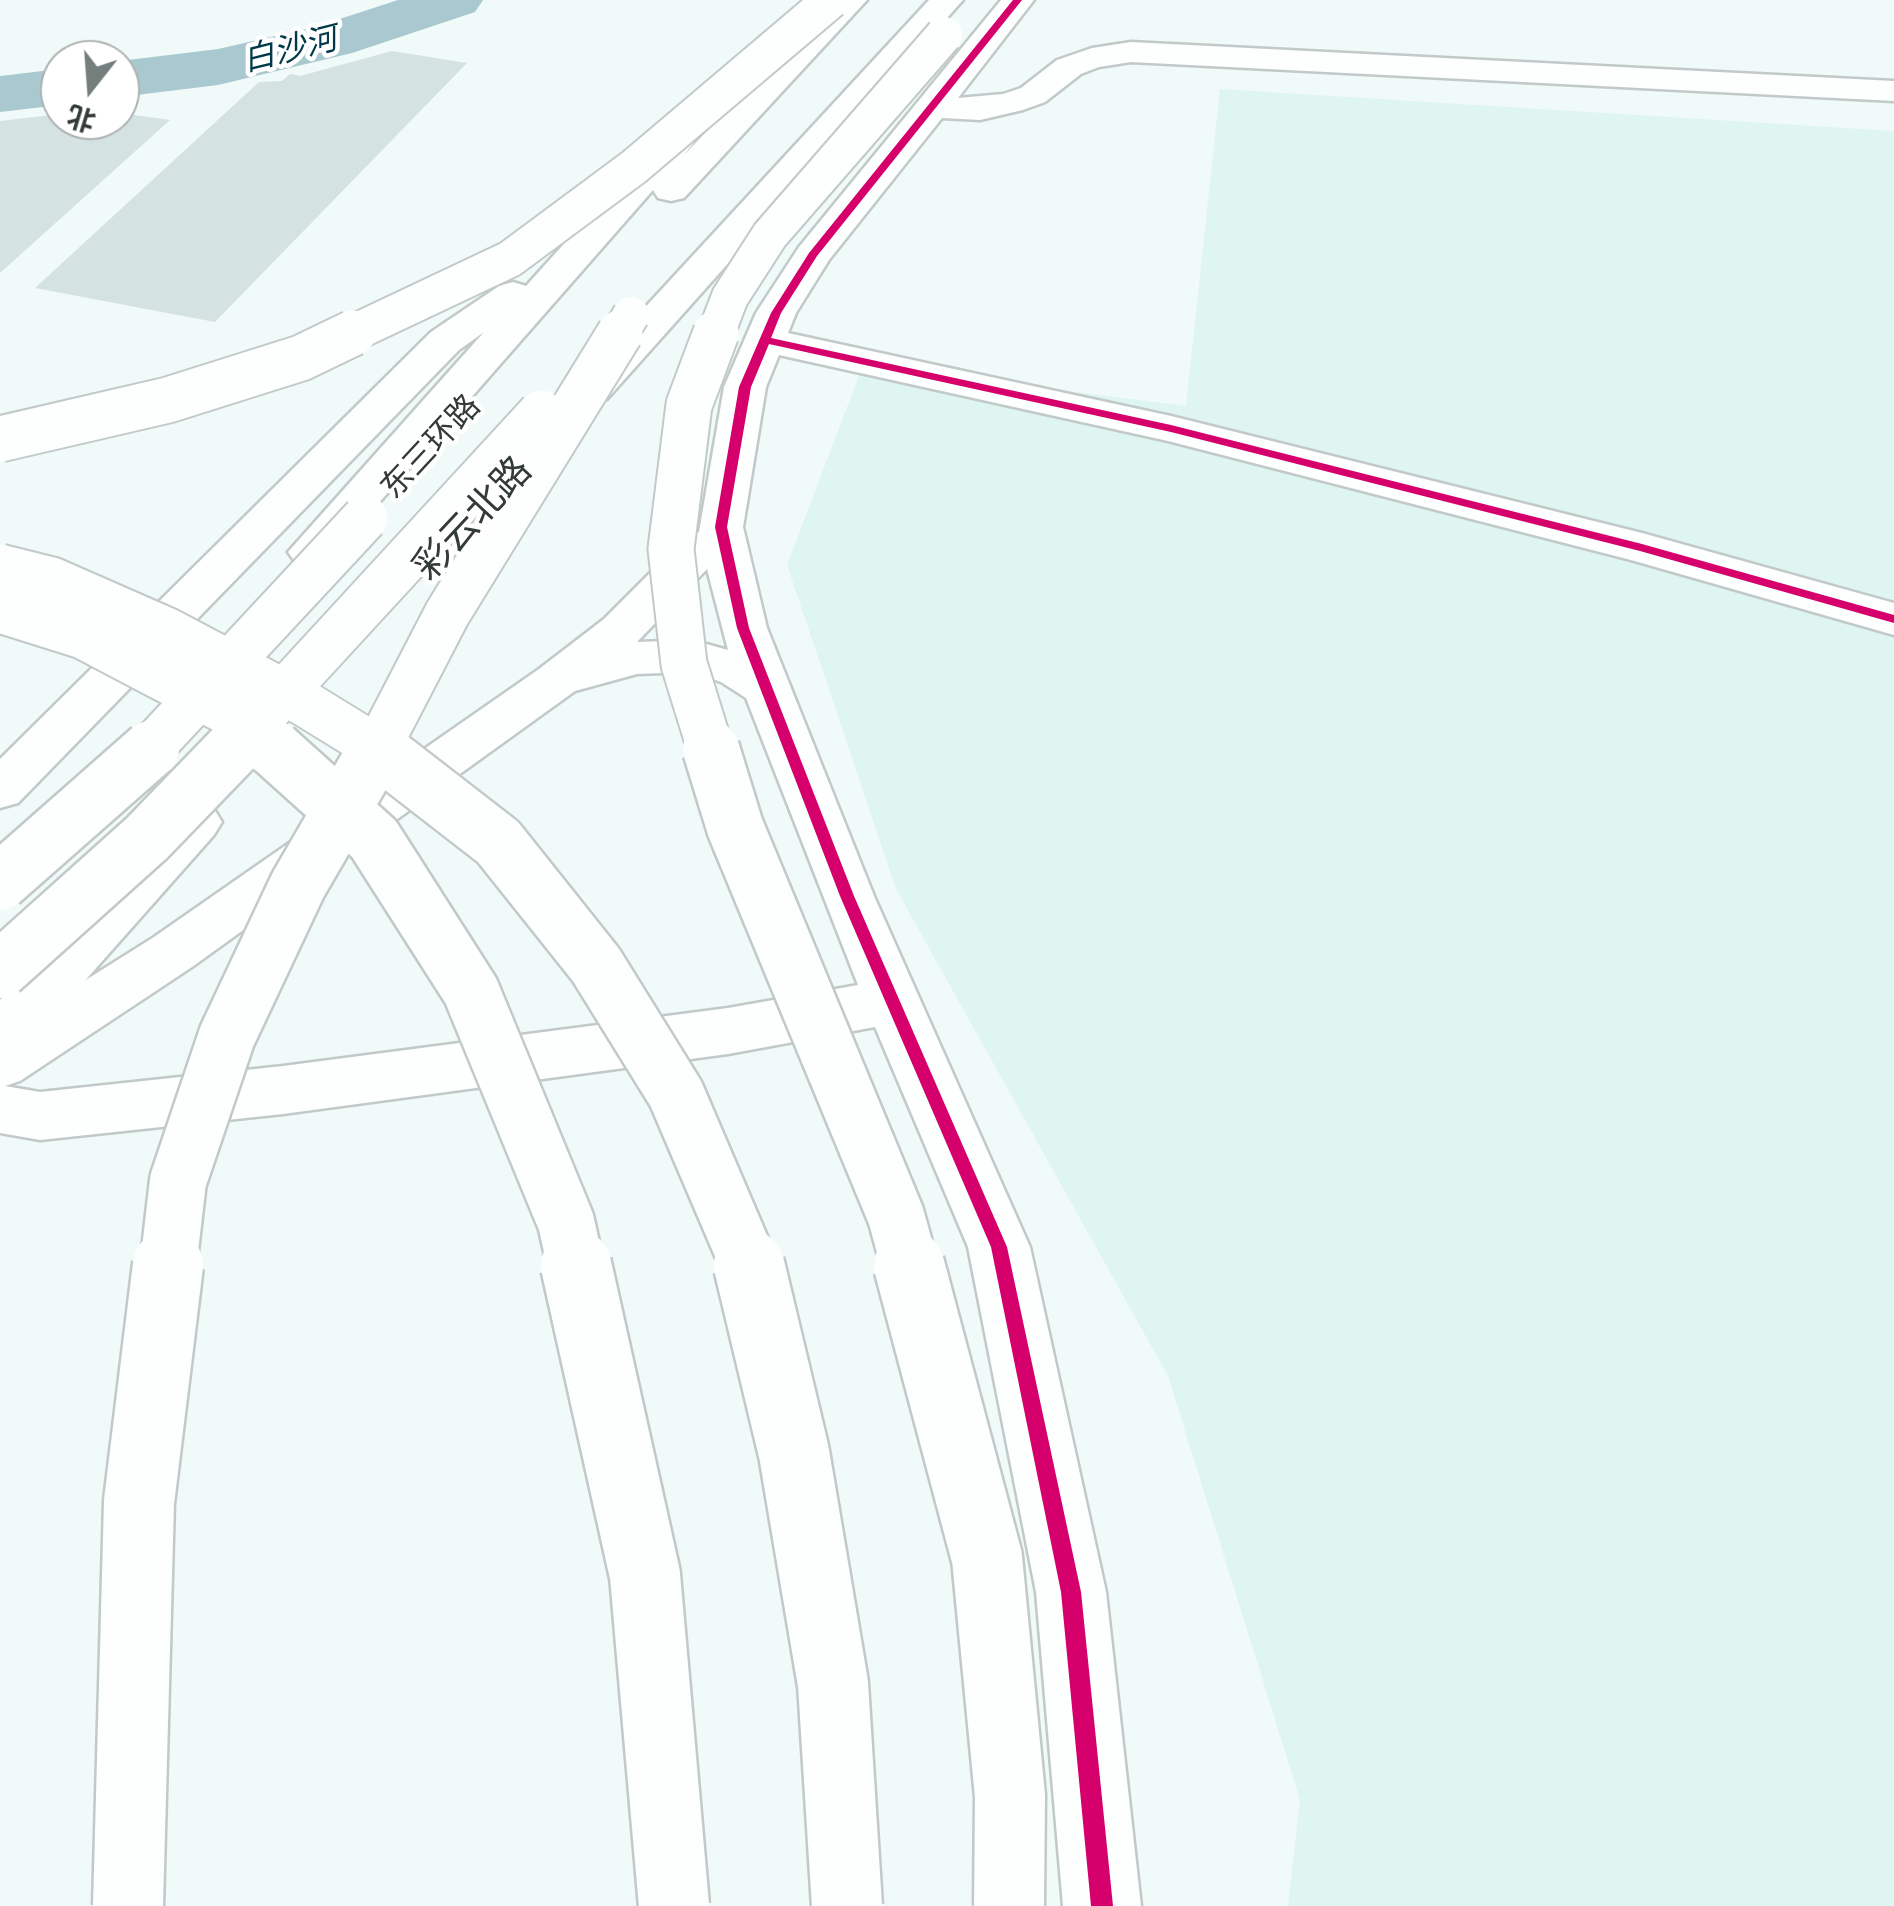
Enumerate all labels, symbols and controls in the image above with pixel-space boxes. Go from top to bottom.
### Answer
water label: 白沙河 [239,20,341,80]
north arrow [40,40,140,140]
text: 北 [64,99,99,134]
street label: 东三环路 [373,387,489,507]
street label: 彩云北路 [404,448,542,590]

